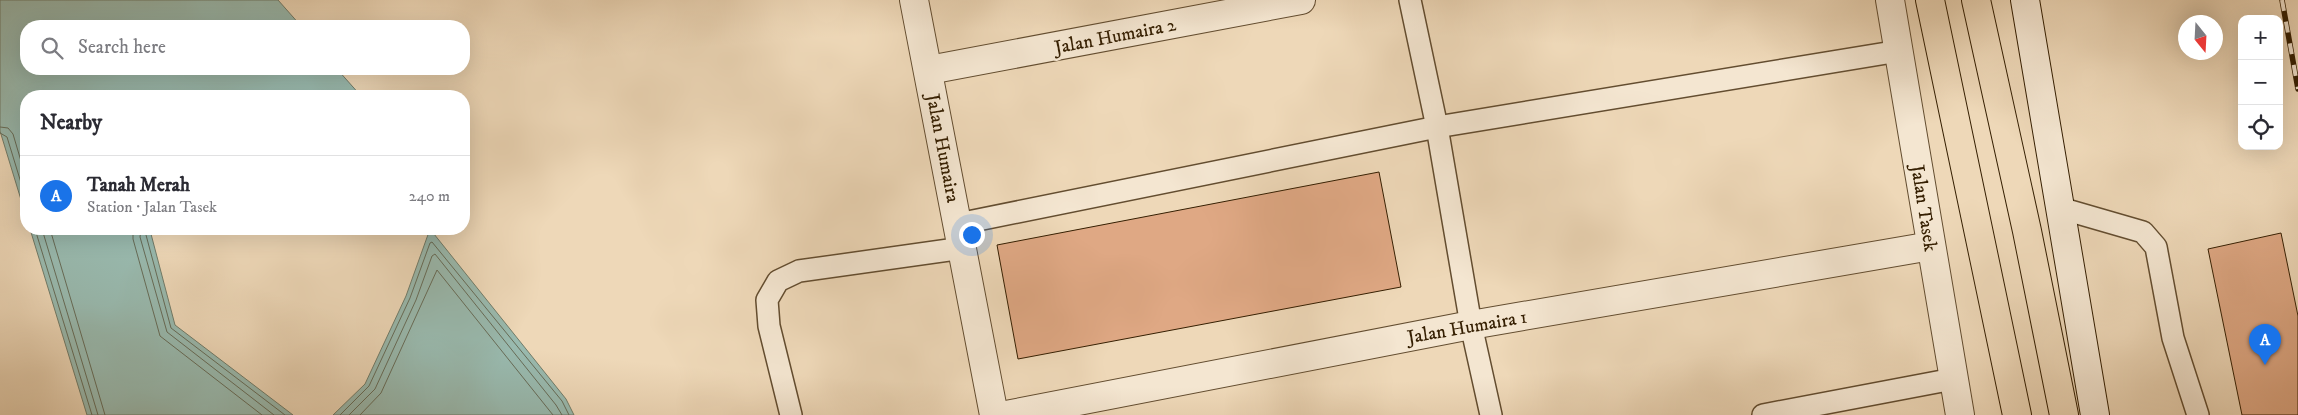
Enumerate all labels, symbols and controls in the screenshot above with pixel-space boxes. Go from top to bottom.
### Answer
street label: Jalan Humaira 2 [1050,13,1179,60]
north arrow [2178,15,2223,60]
map controls [2238,15,2283,150]
button: + [2238,15,2283,60]
search box [20,20,470,75]
icon: search [38,34,66,62]
text: Search here [78,36,166,59]
button: − [2238,60,2283,105]
street label: Jalan Humaira [920,90,964,205]
button: locate [2238,105,2283,150]
text: Nearby [40,110,102,136]
street label: Jalan Tasek [1905,161,1942,254]
text: Tanah Merah [87,174,190,197]
text: A [51,186,61,206]
text: 240 m [409,186,450,206]
text: Station · Jalan Tasek [87,197,217,217]
your location [959,222,985,248]
street label: Jalan Humaira 1 [1404,306,1529,350]
pin: A [2249,324,2281,365]

